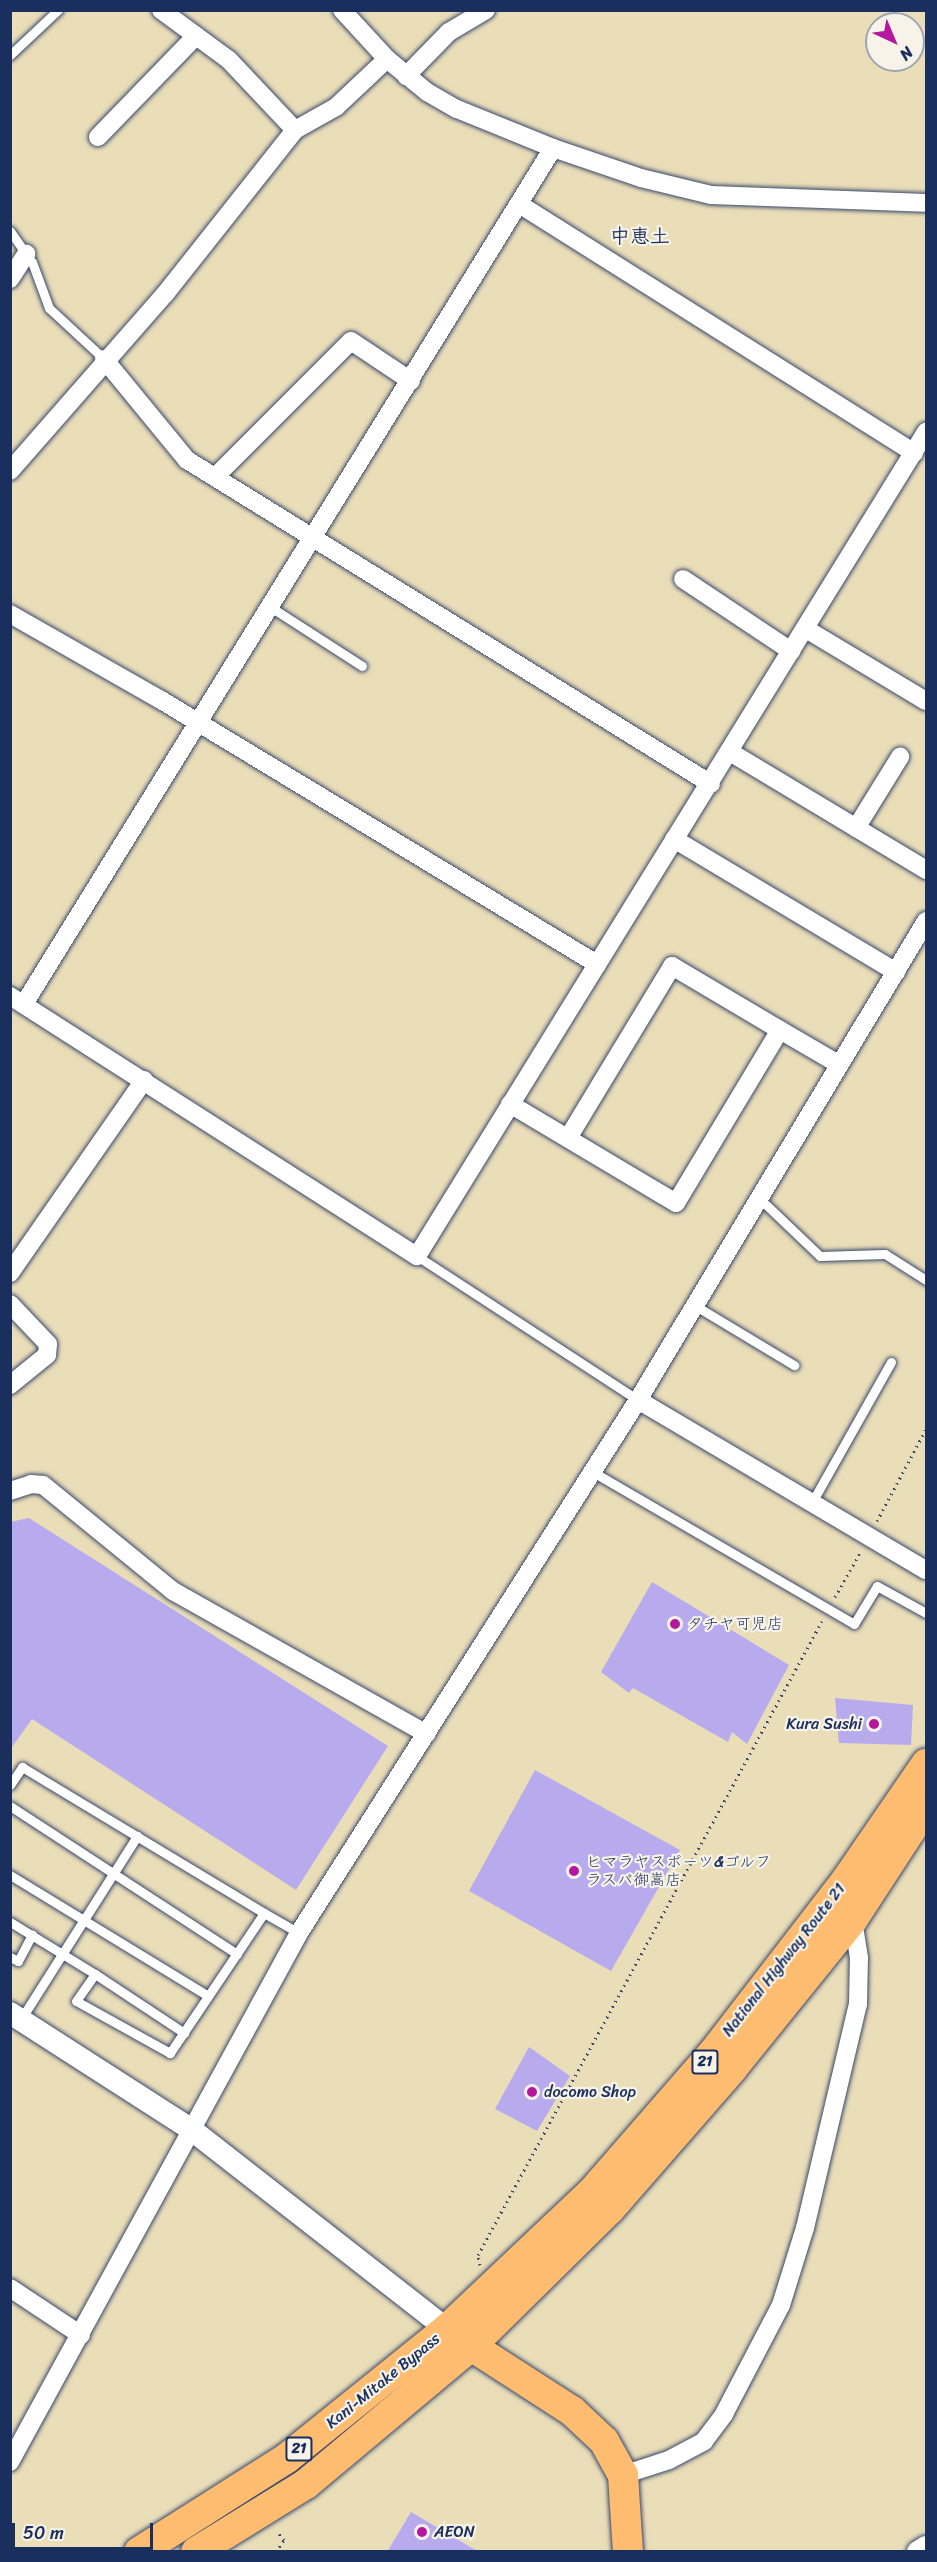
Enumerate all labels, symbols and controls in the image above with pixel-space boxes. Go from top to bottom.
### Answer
north arrow [865,12,925,72]
text: N [892,40,921,68]
district label: 中恵土 [610,224,670,248]
place label: タチヤ可児店 [687,1614,783,1634]
marker: タチヤ可児店 [668,1617,682,1631]
place label: Kura Sushi [786,1714,862,1734]
marker: Kura Sushi [867,1717,881,1731]
place label: ヒマラヤスポーツ&ゴルフ ラスパ御嵩店 [586,1852,772,1890]
marker: ヒマラヤスポーツ&ゴルフ ラスパ御嵩店 [567,1864,581,1878]
street label: National Highway Route 21 [718,1880,850,2040]
road number: 21 [690,2050,720,2074]
place label: docomo Shop [544,2082,636,2102]
marker: docomo Shop [525,2085,539,2099]
street label: Kani-Mitake Bypass [322,2329,444,2433]
road number: 21 [284,2437,314,2461]
scale bar [15,2511,156,2549]
text: 50 m [23,2517,64,2549]
place label: AEON [434,2522,475,2542]
marker: AEON [415,2525,429,2539]

